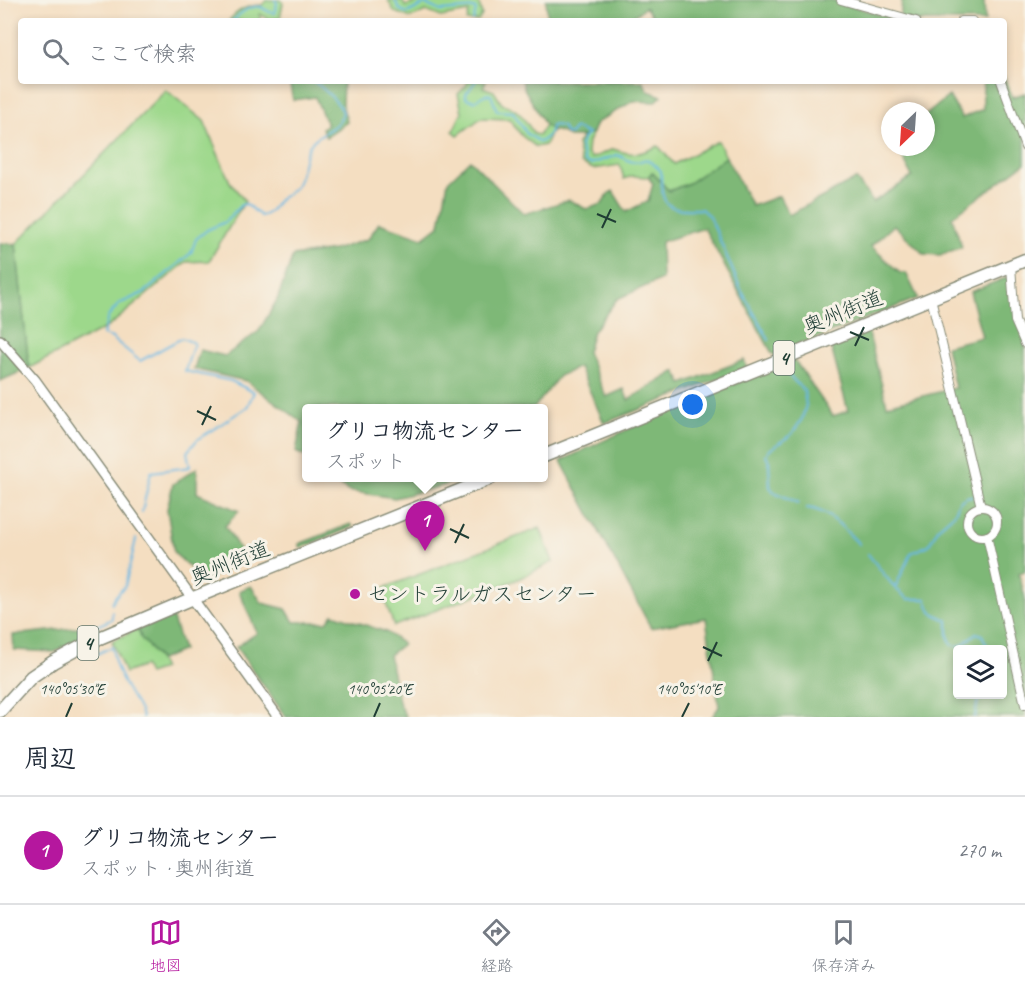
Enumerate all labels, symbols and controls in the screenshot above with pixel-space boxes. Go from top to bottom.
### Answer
search box [18,18,1007,84]
icon: search [39,35,72,68]
text: ここで検索 [87,40,197,68]
north arrow [881,102,935,156]
street label: 奥州街道 [799,284,887,340]
road number: 4 [774,341,794,375]
your location [678,390,707,419]
popup [302,404,548,482]
text: グリコ物流センター [326,417,524,445]
text: スポット [326,449,406,474]
pin: 1 [406,502,444,551]
street label: 奥州街道 [186,535,274,591]
place label: セントラルガスセンター [367,581,597,607]
marker: セントラルガスセンター [348,587,362,601]
road number: 4 [78,626,98,660]
map controls [953,645,1007,699]
button: layers [953,645,1007,699]
text: 140°05'30"E [40,680,106,699]
text: 140°05'20"E [348,680,414,699]
text: 140°05'10"E [657,680,723,699]
text: 周辺 [24,742,76,775]
text: グリコ物流センター [81,824,279,852]
text: 1 [39,838,48,863]
text: 270 m [958,838,1001,863]
text: スポット · 奥州街道 [81,856,254,881]
tab: 地図 [149,916,182,976]
tab: 経路 [480,916,513,976]
tab: 保存済み [812,916,876,976]

